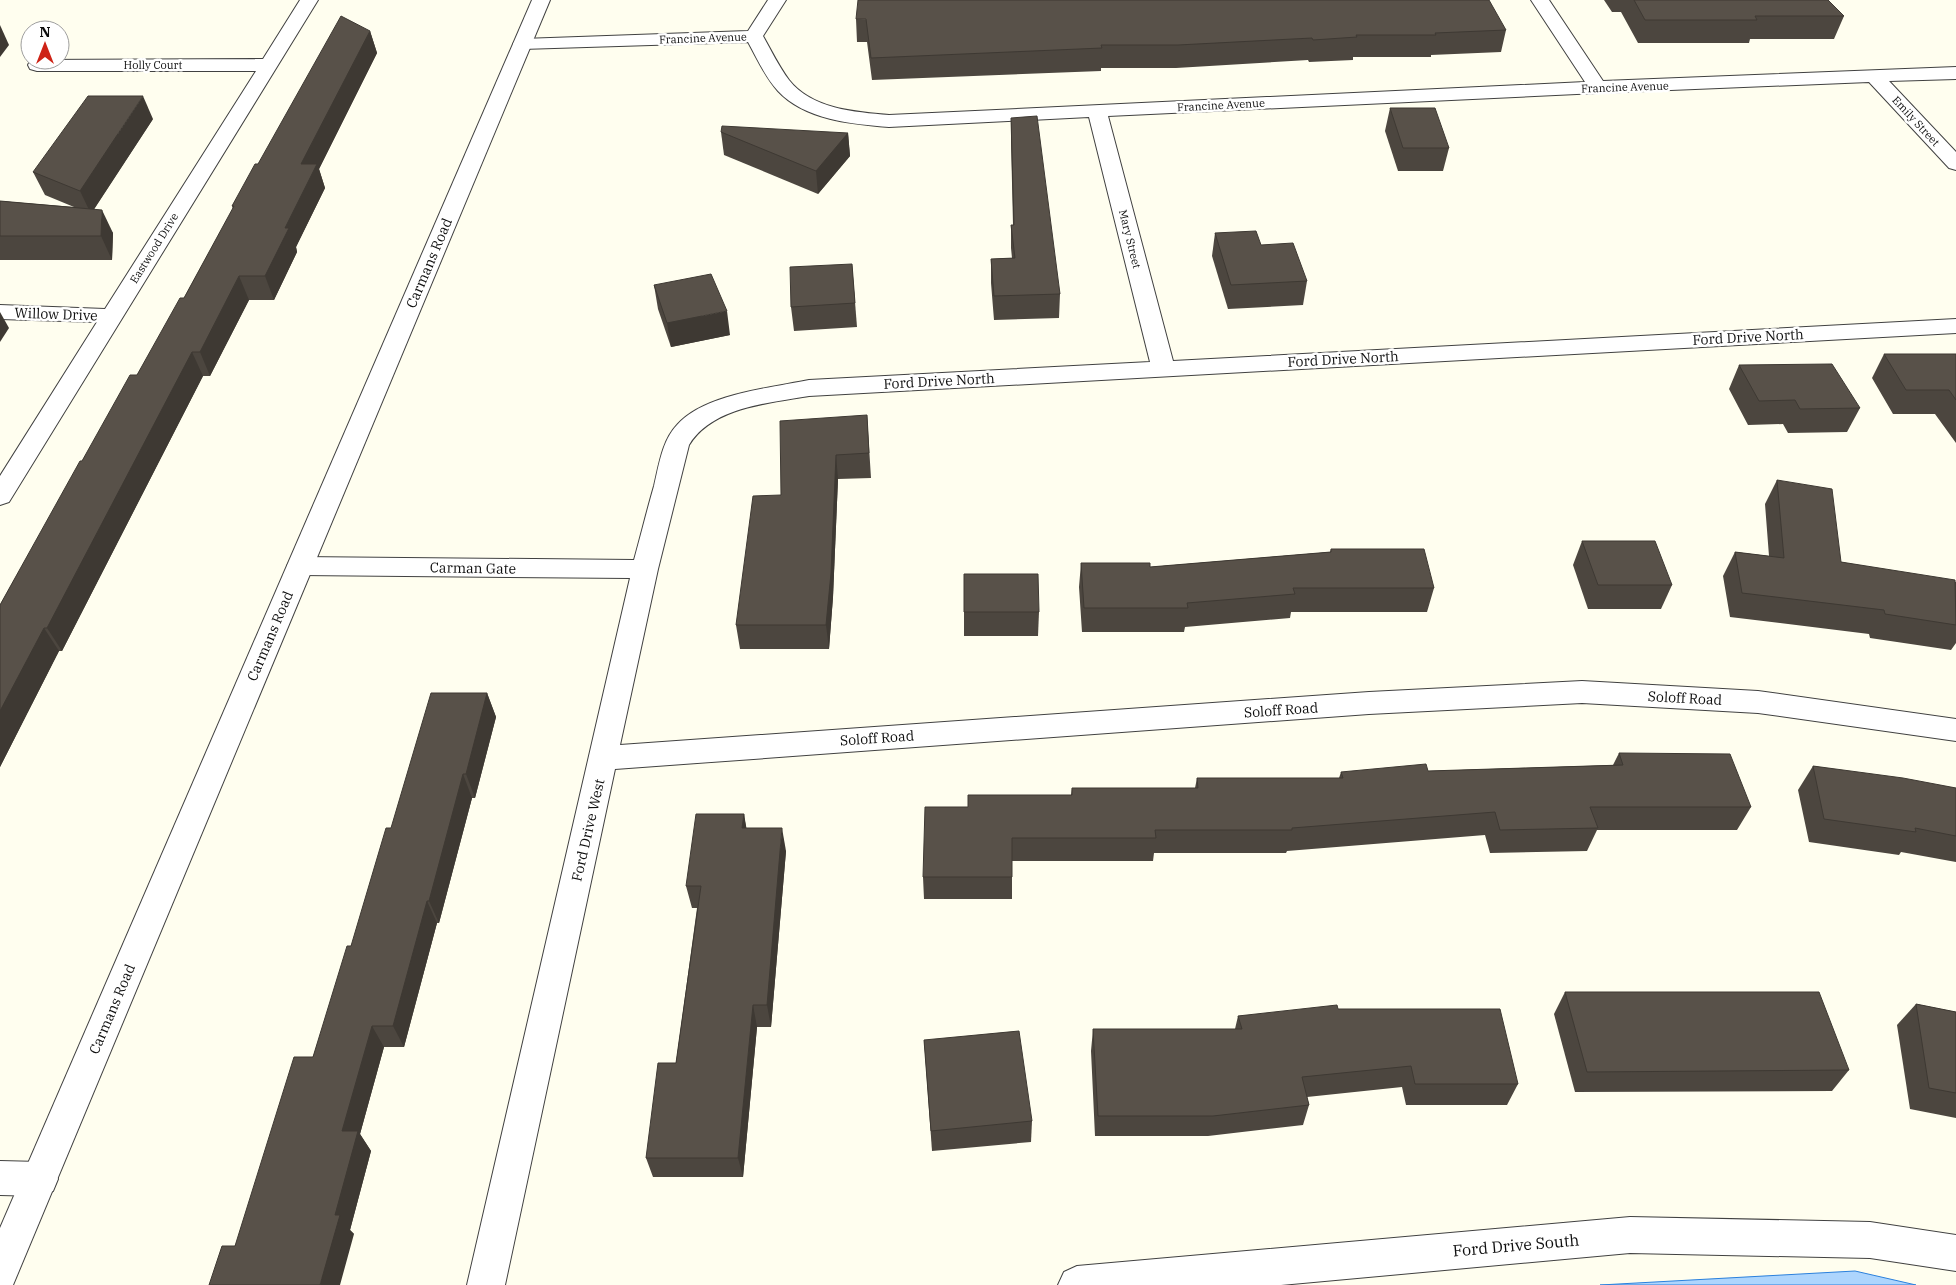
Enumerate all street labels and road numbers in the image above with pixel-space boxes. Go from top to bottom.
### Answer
street label: Francine Avenue [659,29,747,47]
street label: Holly Court [124,58,183,72]
street label: Francine Avenue [1581,78,1669,96]
street label: Emily Street [1889,93,1943,149]
street label: Francine Avenue [1177,96,1265,114]
street label: Mary Street [1116,208,1144,270]
street label: Eastwood Drive [127,210,181,286]
street label: Carmans Road [402,215,456,311]
street label: Willow Drive [14,304,98,324]
street label: Ford Drive North [1692,325,1804,349]
street label: Ford Drive North [1287,347,1399,371]
street label: Ford Drive North [883,369,995,393]
street label: Carman Gate [430,558,516,578]
street label: Carmans Road [243,588,297,684]
street label: Soloff Road [1647,687,1723,709]
street label: Soloff Road [1243,698,1319,722]
street label: Soloff Road [839,726,915,750]
street label: Ford Drive West [567,777,609,883]
street label: Carmans Road [85,961,139,1057]
street label: Ford Drive South [1452,1230,1580,1260]

